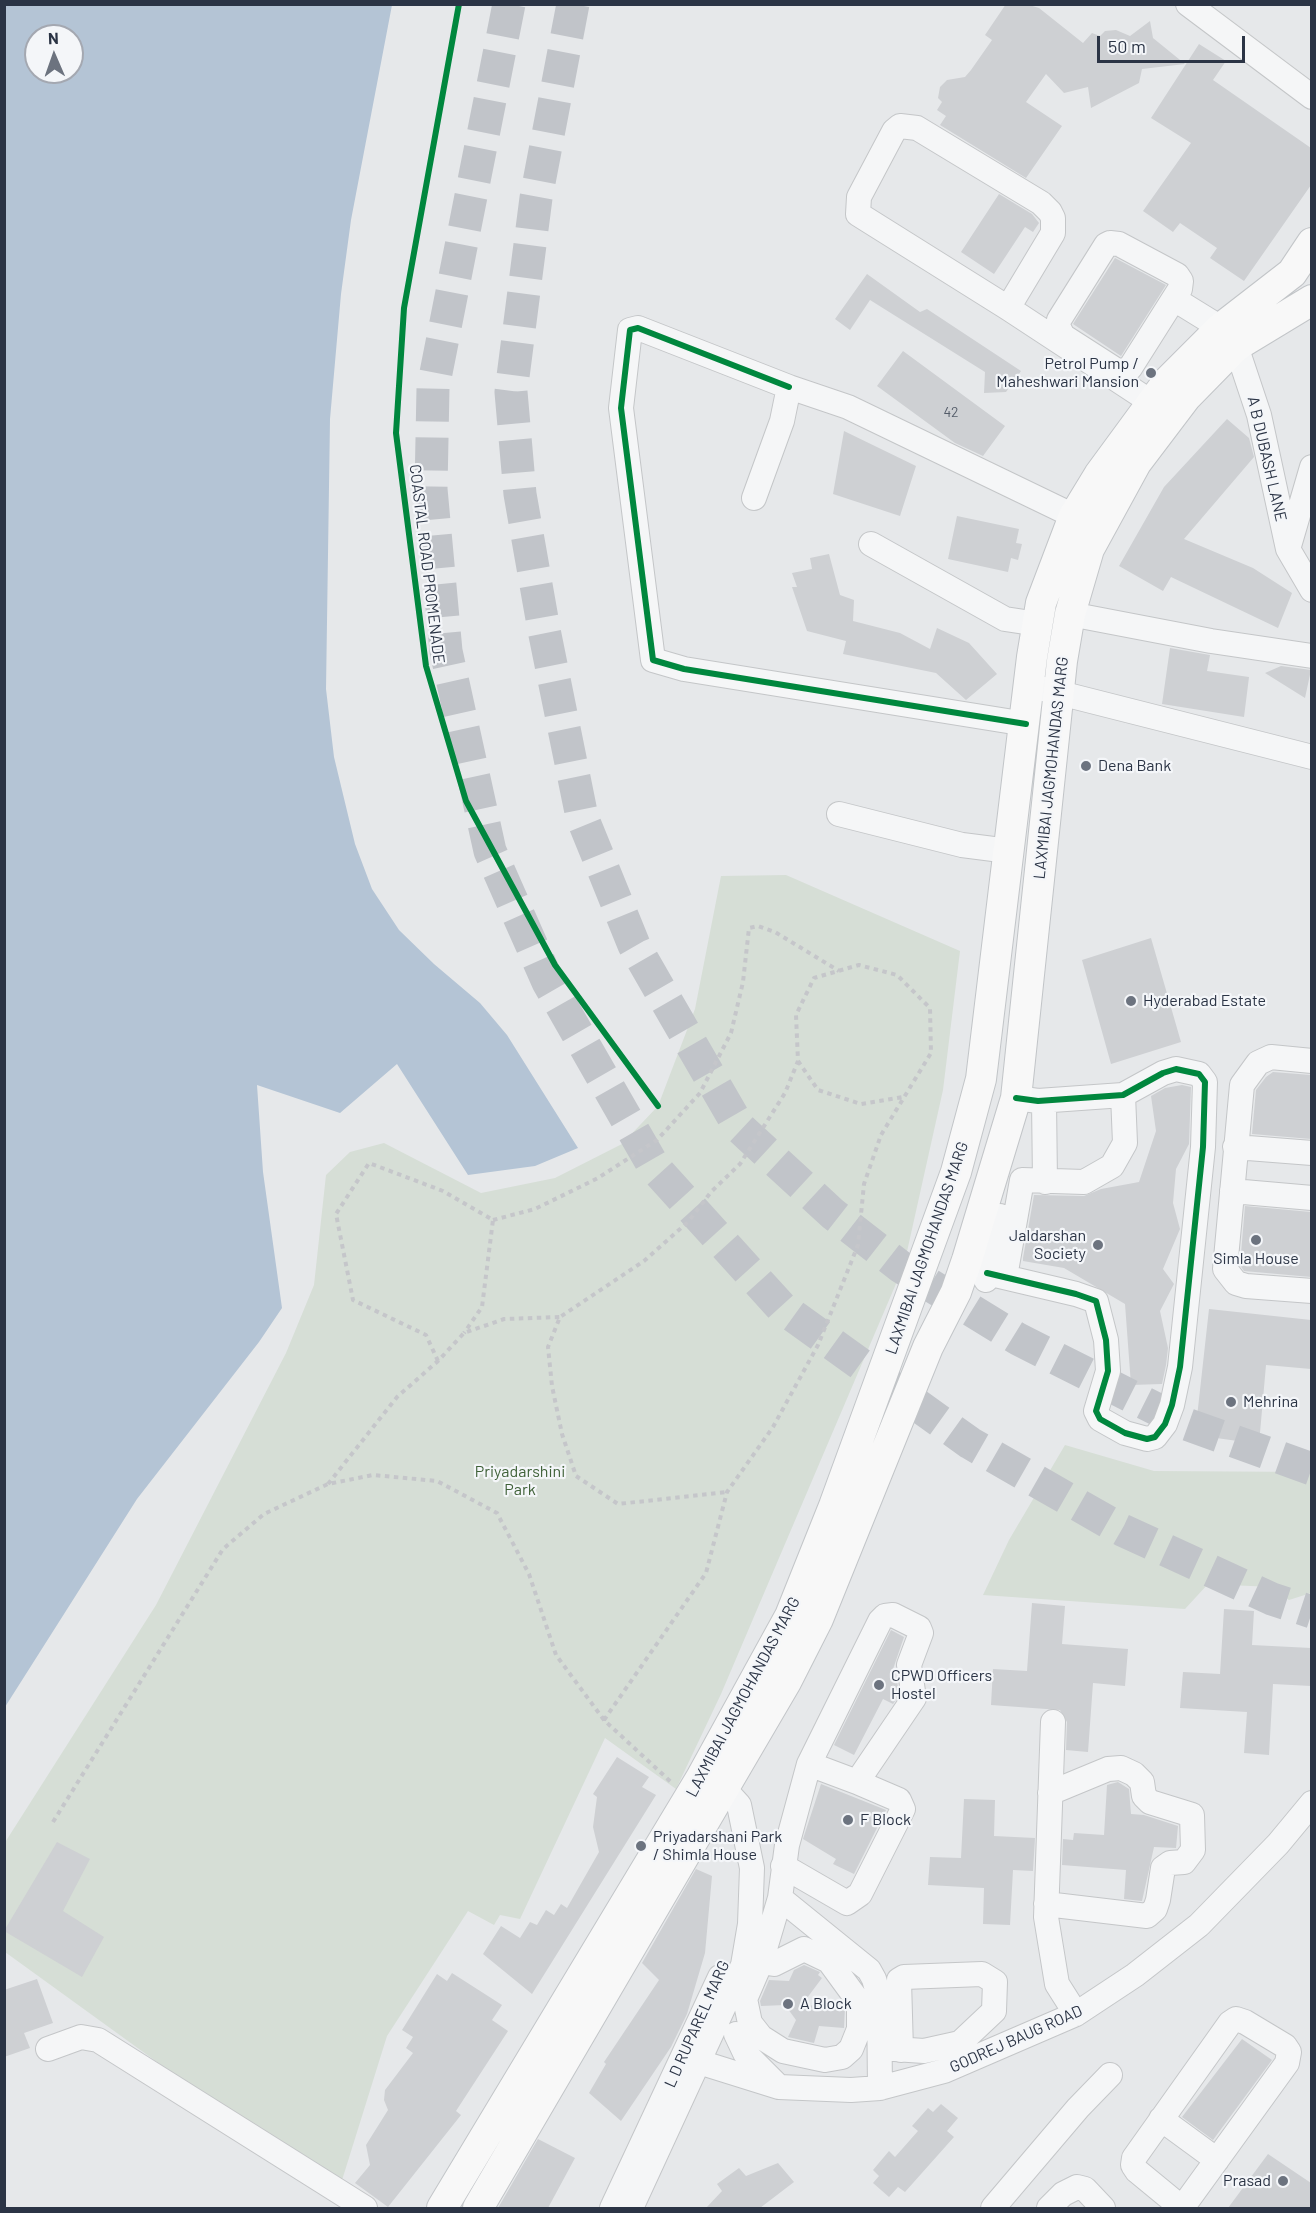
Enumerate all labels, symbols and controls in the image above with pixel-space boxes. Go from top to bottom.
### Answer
north arrow [24,24,84,84]
scale bar [1100,24,1248,62]
text: N [48,28,59,47]
text: 50 m [1108,35,1146,57]
place label: Petrol Pump / Maheshwari Mansion [996,354,1139,392]
marker: Petrol Pump / Maheshwari Mansion [1144,366,1158,380]
street label: A B DUBASH LANE [1243,395,1291,523]
house number: 42 [943,404,959,420]
street label: COASTAL ROAD PROMENADE [405,463,449,665]
street label: LAXMIBAI JAGMOHANDAS MARG [1030,656,1072,880]
place label: Dena Bank [1098,756,1171,776]
marker: Dena Bank [1079,759,1093,773]
place label: Hyderabad Estate [1143,991,1266,1011]
marker: Hyderabad Estate [1124,994,1138,1008]
street label: LAXMIBAI JAGMOHANDAS MARG [881,1139,973,1357]
place label: Jaldarshan Society [1009,1226,1086,1264]
marker: Simla House [1249,1233,1263,1247]
marker: Jaldarshan Society [1091,1238,1105,1252]
place label: Simla House [1213,1249,1299,1269]
place label: Mehrina [1243,1392,1298,1412]
marker: Mehrina [1224,1395,1238,1409]
park label: Priyadarshini Park [475,1462,565,1500]
street label: LAXMIBAI JAGMOHANDAS MARG [682,1594,804,1800]
place label: CPWD Officers Hostel [891,1666,992,1704]
marker: CPWD Officers Hostel [872,1678,886,1692]
place label: F Block [860,1810,911,1830]
marker: F Block [841,1813,855,1827]
place label: Priyadarshani Park / Shimla House [653,1827,782,1865]
marker: Priyadarshani Park / Shimla House [634,1839,648,1853]
street label: L D RUPAREL MARG [660,1958,734,2090]
place label: A Block [800,1994,852,2014]
marker: A Block [781,1997,795,2011]
street label: GODREJ BAUG ROAD [947,2001,1085,2077]
place label: Prasad [1223,2171,1271,2191]
marker: Prasad [1276,2174,1290,2188]

